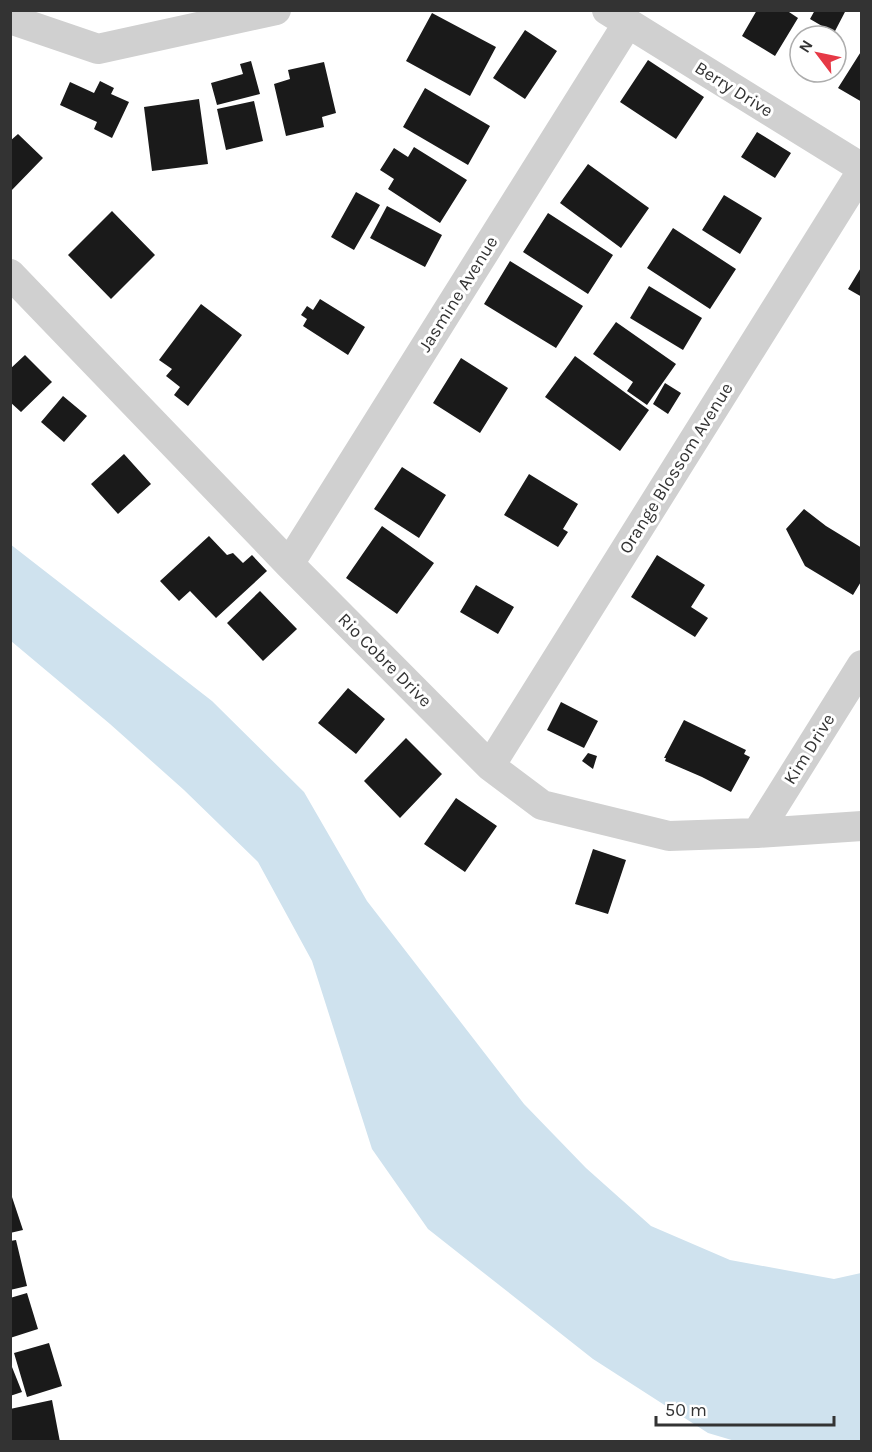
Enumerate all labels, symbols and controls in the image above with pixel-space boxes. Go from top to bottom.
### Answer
north arrow [788,24,848,84]
text: N [795,36,817,56]
street label: Berry Drive [691,56,777,122]
street label: Jasmine Avenue [414,232,502,356]
street label: Orange Blossom Avenue [614,378,738,558]
street label: Rio Cobre Drive [333,608,437,712]
street label: Kim Drive [779,709,839,789]
scale bar [656,1389,834,1427]
text: 50 m [665,1399,707,1421]

